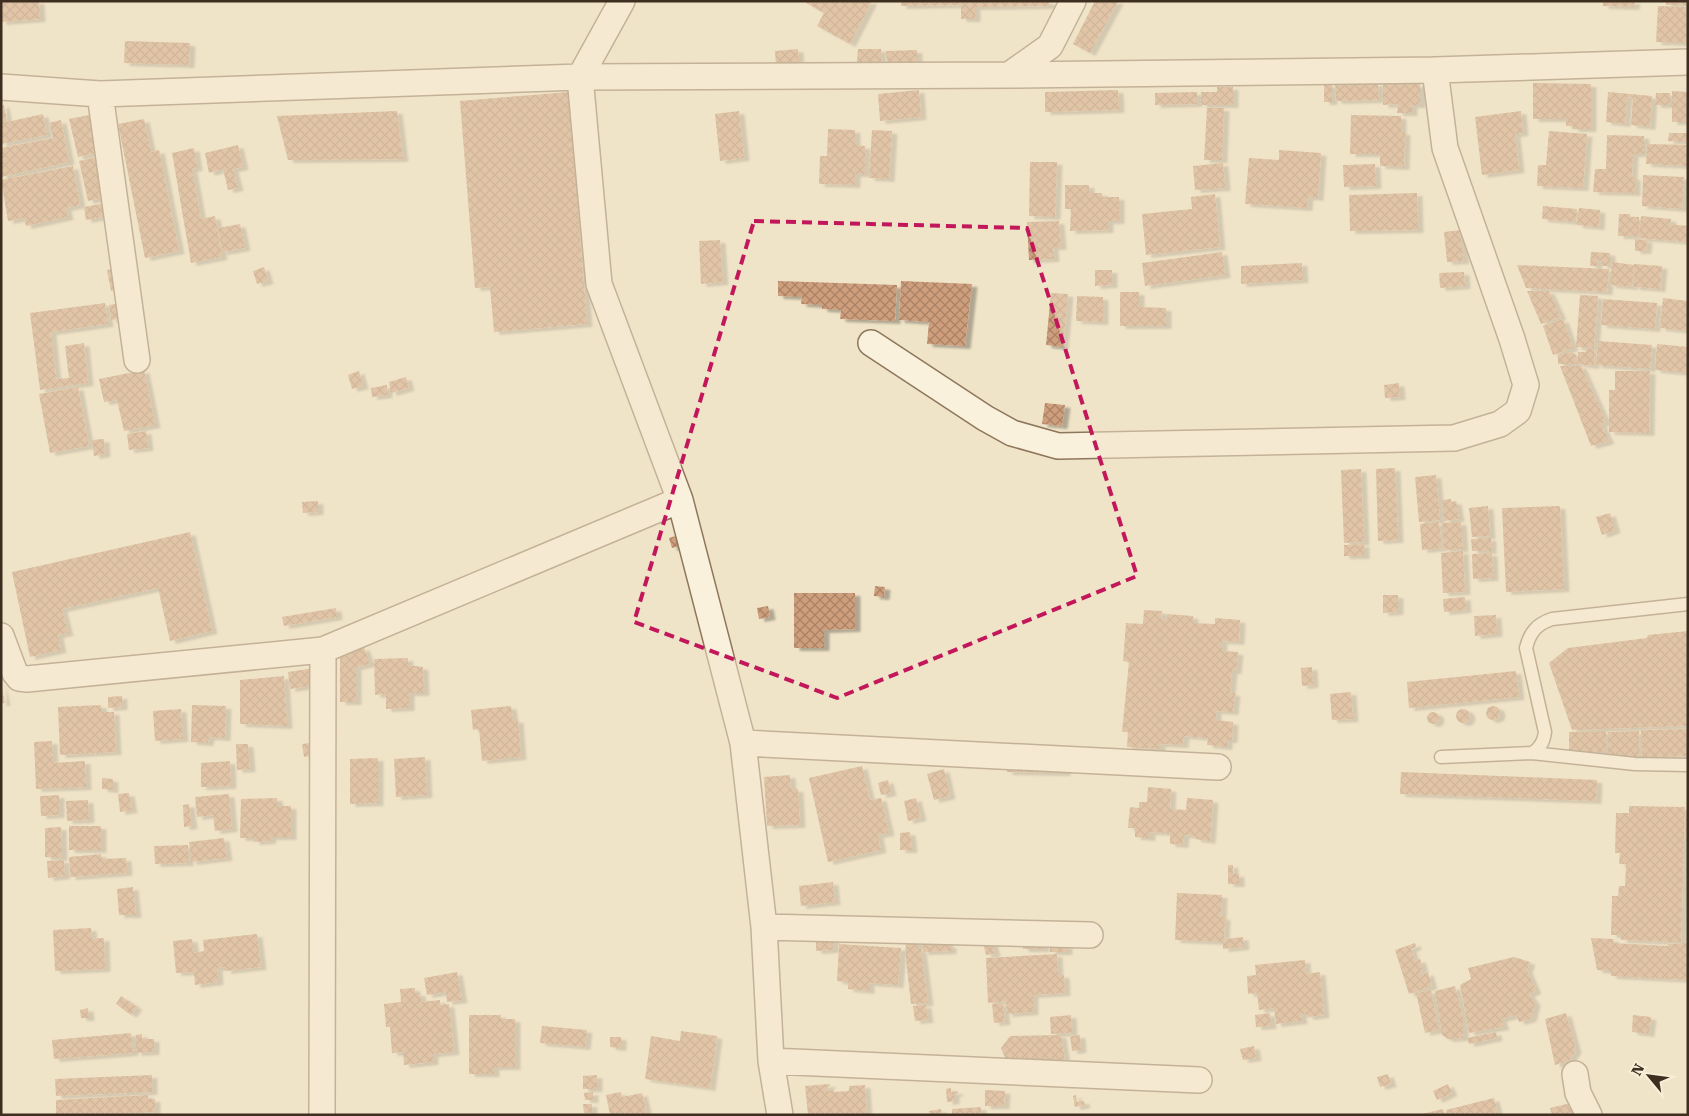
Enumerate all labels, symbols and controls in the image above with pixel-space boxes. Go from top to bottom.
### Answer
north arrow [1624,1051,1674,1101]
text: N [1628,1061,1647,1078]

